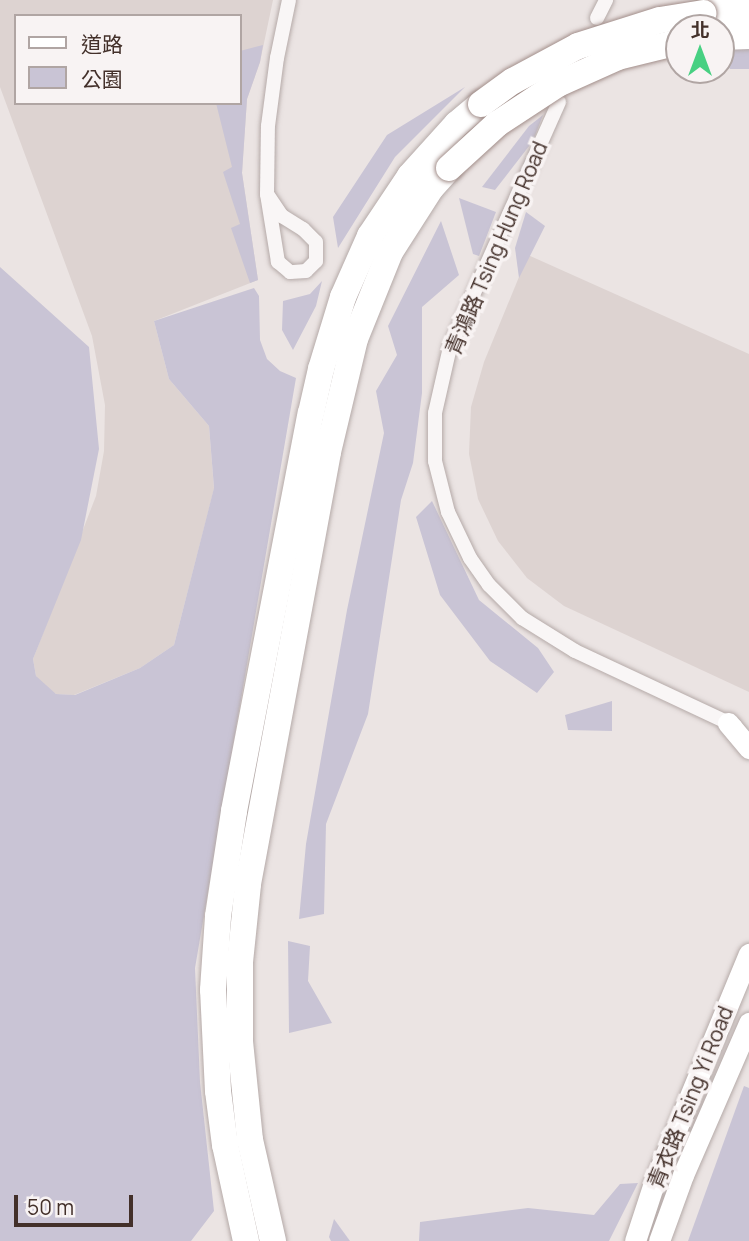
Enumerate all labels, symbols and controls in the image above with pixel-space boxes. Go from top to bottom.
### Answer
legend [14,14,242,105]
north arrow [665,14,735,84]
text: 北 [690,17,710,43]
text: 道路 [81,30,123,58]
text: 公園 [81,65,123,93]
street label: 青鴻路 Tsing Hung Road [440,138,552,358]
street label: 青衣路 Tsing Yi Road [642,1002,738,1192]
scale bar [18,1182,136,1226]
text: 50 m [27,1193,74,1221]

